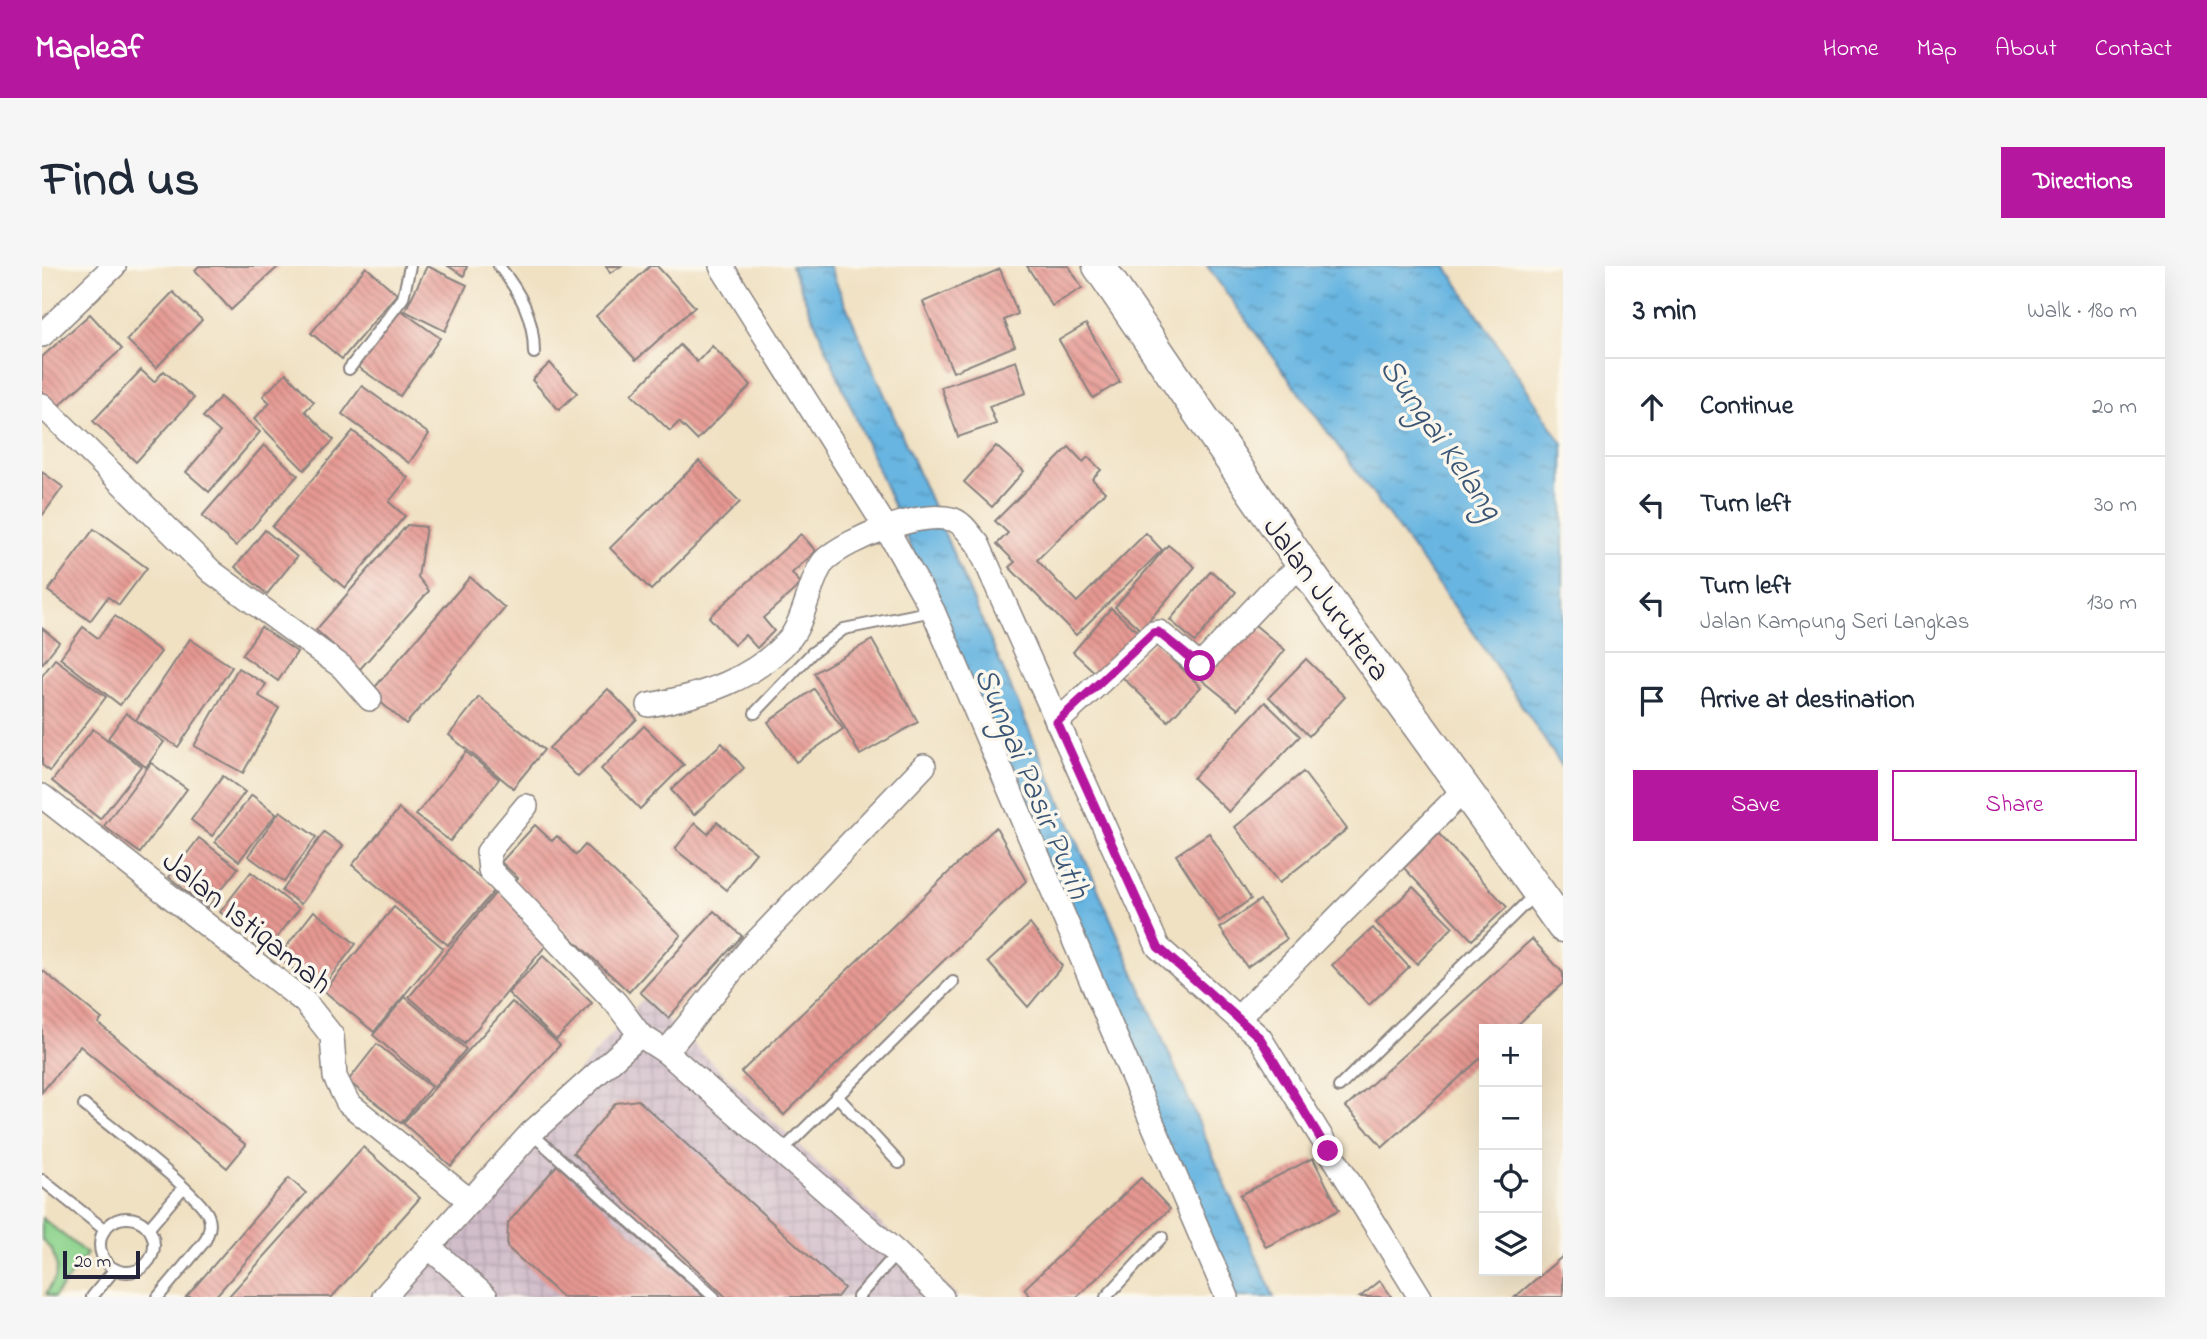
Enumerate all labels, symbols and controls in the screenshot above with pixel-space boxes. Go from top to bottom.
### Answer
text: Mapleaf [35,25,143,73]
text: Home [1823,32,1879,67]
text: Map [1917,32,1957,67]
text: About [1995,32,2057,67]
text: Contact [2095,32,2172,67]
text: Find us [42,146,199,218]
button: Directions [2001,147,2165,218]
text: 3 min [1633,290,1696,334]
text: Walk · 180 m [2027,295,2137,328]
water label: Sungai Kelang [1365,348,1514,532]
icon: ahead [1633,388,1671,426]
text: Continue [1700,388,1793,426]
text: 20 m [2092,391,2137,424]
icon: left [1633,486,1671,524]
text: Turn left [1700,486,1791,524]
text: 30 m [2094,489,2137,522]
street label: Jalan Jurutera [1249,508,1401,692]
text: Turn left [1700,568,1791,606]
icon: left [1633,584,1671,622]
text: 130 m [2087,587,2137,620]
text: Jalan Kampung Seri Langkas [1700,606,1969,639]
route start [1184,650,1215,681]
water label: Sungai Pasir Putih [959,660,1101,909]
icon: arrive [1633,682,1671,720]
text: Arrive at destination [1700,682,1915,720]
button: Save [1633,770,1878,841]
button: Share [1892,770,2137,841]
street label: Jalan Istiqamah [150,840,341,1007]
map controls [1479,1024,1542,1276]
button: + [1479,1024,1542,1087]
button: − [1479,1087,1542,1150]
route end [1312,1135,1343,1166]
button: locate [1479,1150,1542,1213]
button: layers [1479,1213,1542,1276]
scale bar [63,1248,140,1280]
text: 20 m [74,1249,111,1276]

